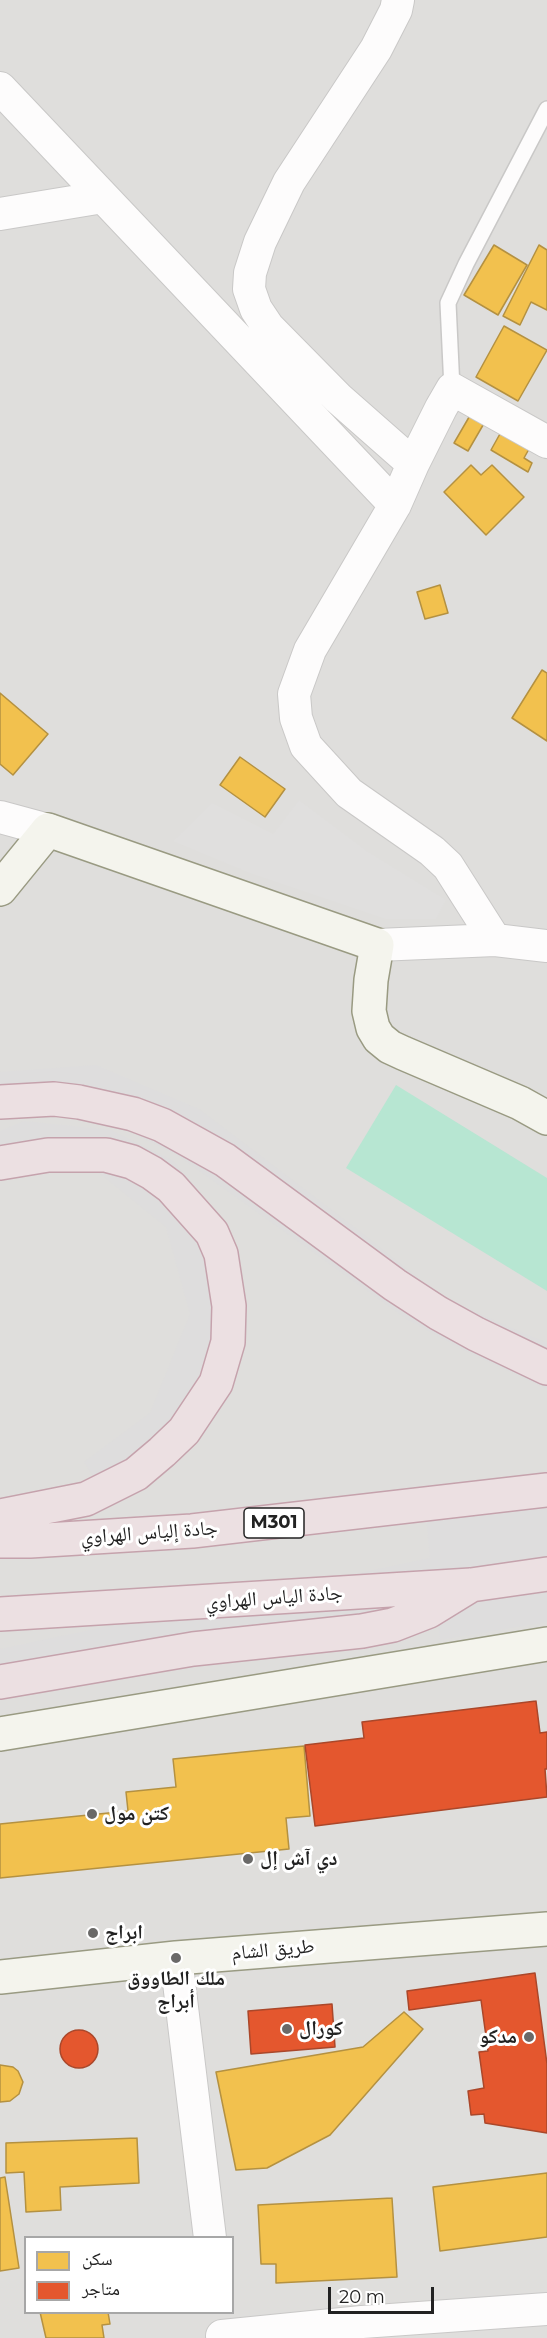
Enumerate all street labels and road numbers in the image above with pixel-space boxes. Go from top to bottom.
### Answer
road number: M301 [244,1508,304,1538]
street label: جادة إلياس الهراوي [80,1516,218,1550]
street label: جادة الياس الهراوي [205,1581,343,1615]
street label: طريق الشام [230,1934,316,1966]

